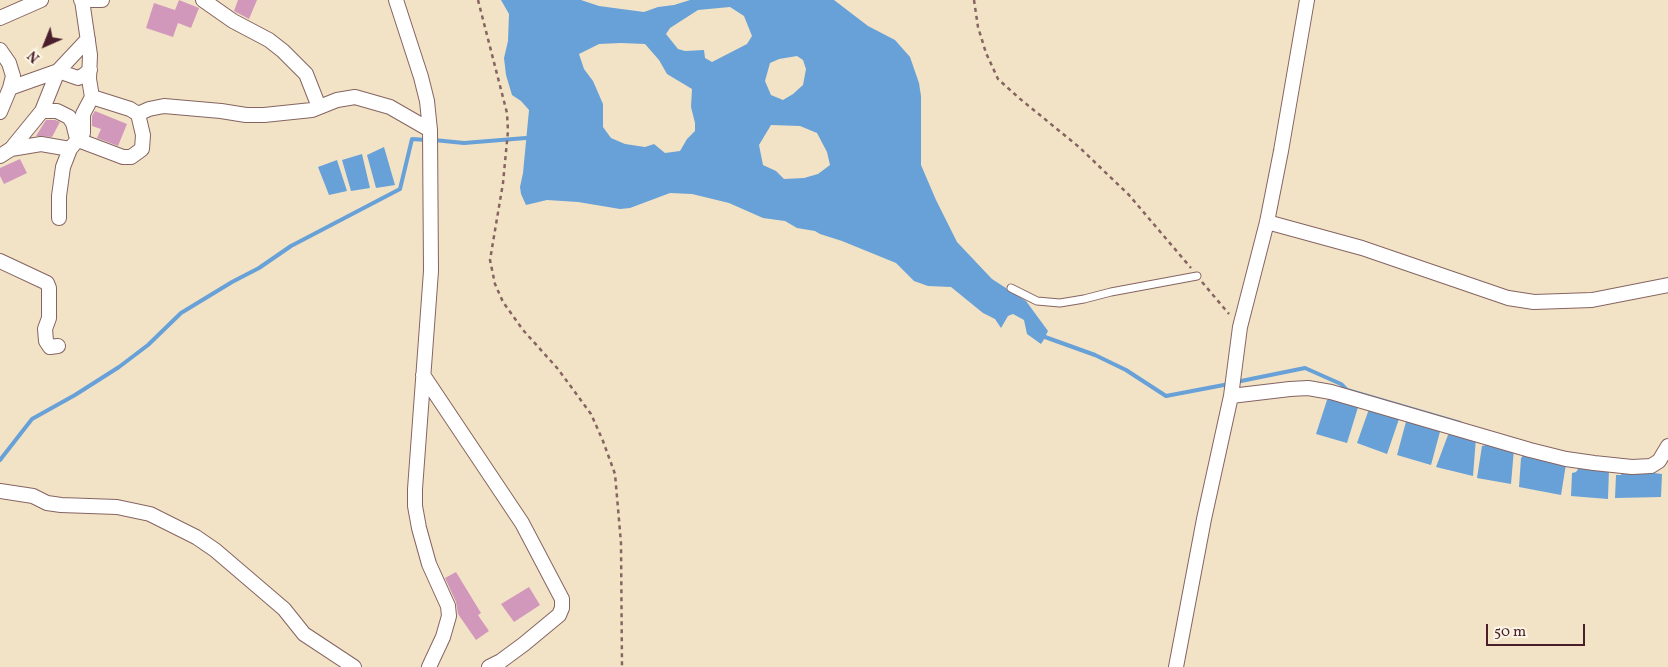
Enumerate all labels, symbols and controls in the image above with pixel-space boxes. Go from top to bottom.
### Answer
north arrow [20,20,70,70]
text: N [24,46,44,67]
scale bar [1488,614,1587,646]
text: 50 m [1494,622,1526,643]

